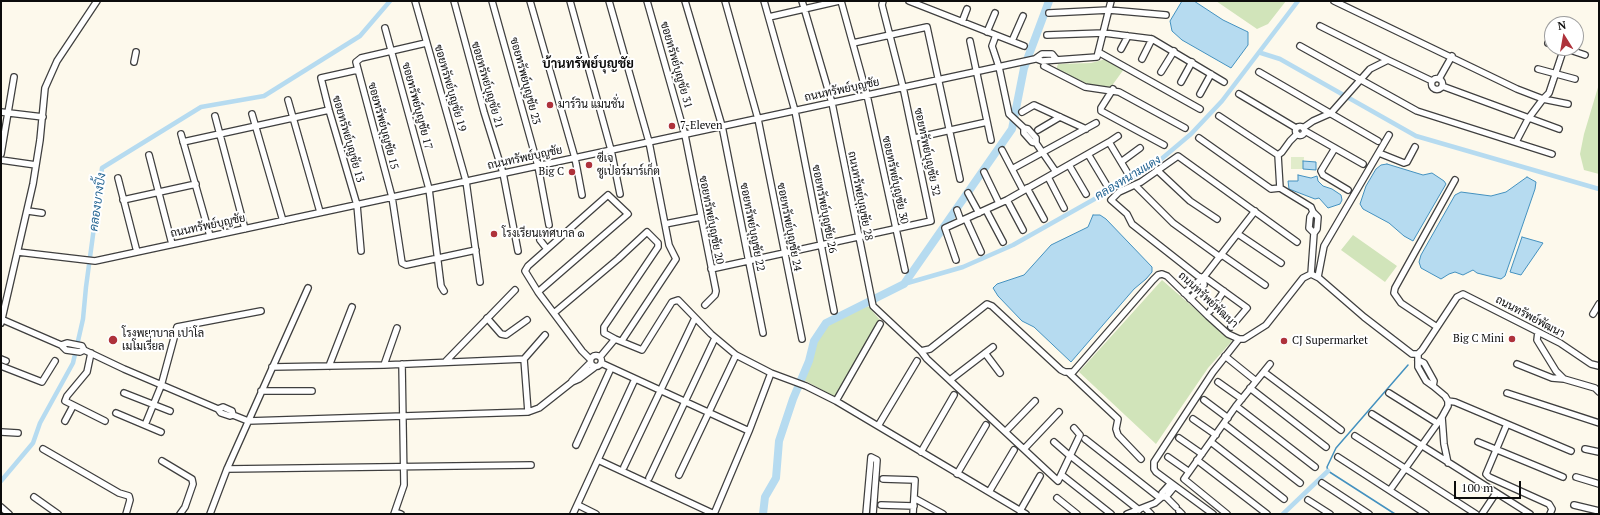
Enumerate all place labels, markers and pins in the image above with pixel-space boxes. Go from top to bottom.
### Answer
place label: มาร์วิน แมนชั่น [558,98,625,112]
marker: มาร์วิน แมนชั่น [545,100,555,110]
place label: 7-Eleven [680,119,722,133]
marker: 7-Eleven [667,121,677,131]
place label: ซีเจ ซูเปอร์มาร์เก็ต [597,152,660,178]
marker: ซีเจ ซูเปอร์มาร์เก็ต [584,160,594,170]
place label: Big C [538,165,564,179]
marker: Big C [567,167,577,177]
place label: โรงเรียนเทศบาล ๑ [502,227,585,241]
marker: โรงเรียนเทศบาล ๑ [489,229,499,239]
place label: โรงพยาบาล เปาโล เมโมเรี่ยล [122,327,204,353]
place label: Big C Mini [1453,332,1504,346]
marker: โรงพยาบาล เปาโล เมโมเรี่ยล [107,334,119,346]
place label: CJ Supermarket [1292,334,1368,348]
marker: Big C Mini [1507,334,1517,344]
marker: CJ Supermarket [1279,336,1289,346]

